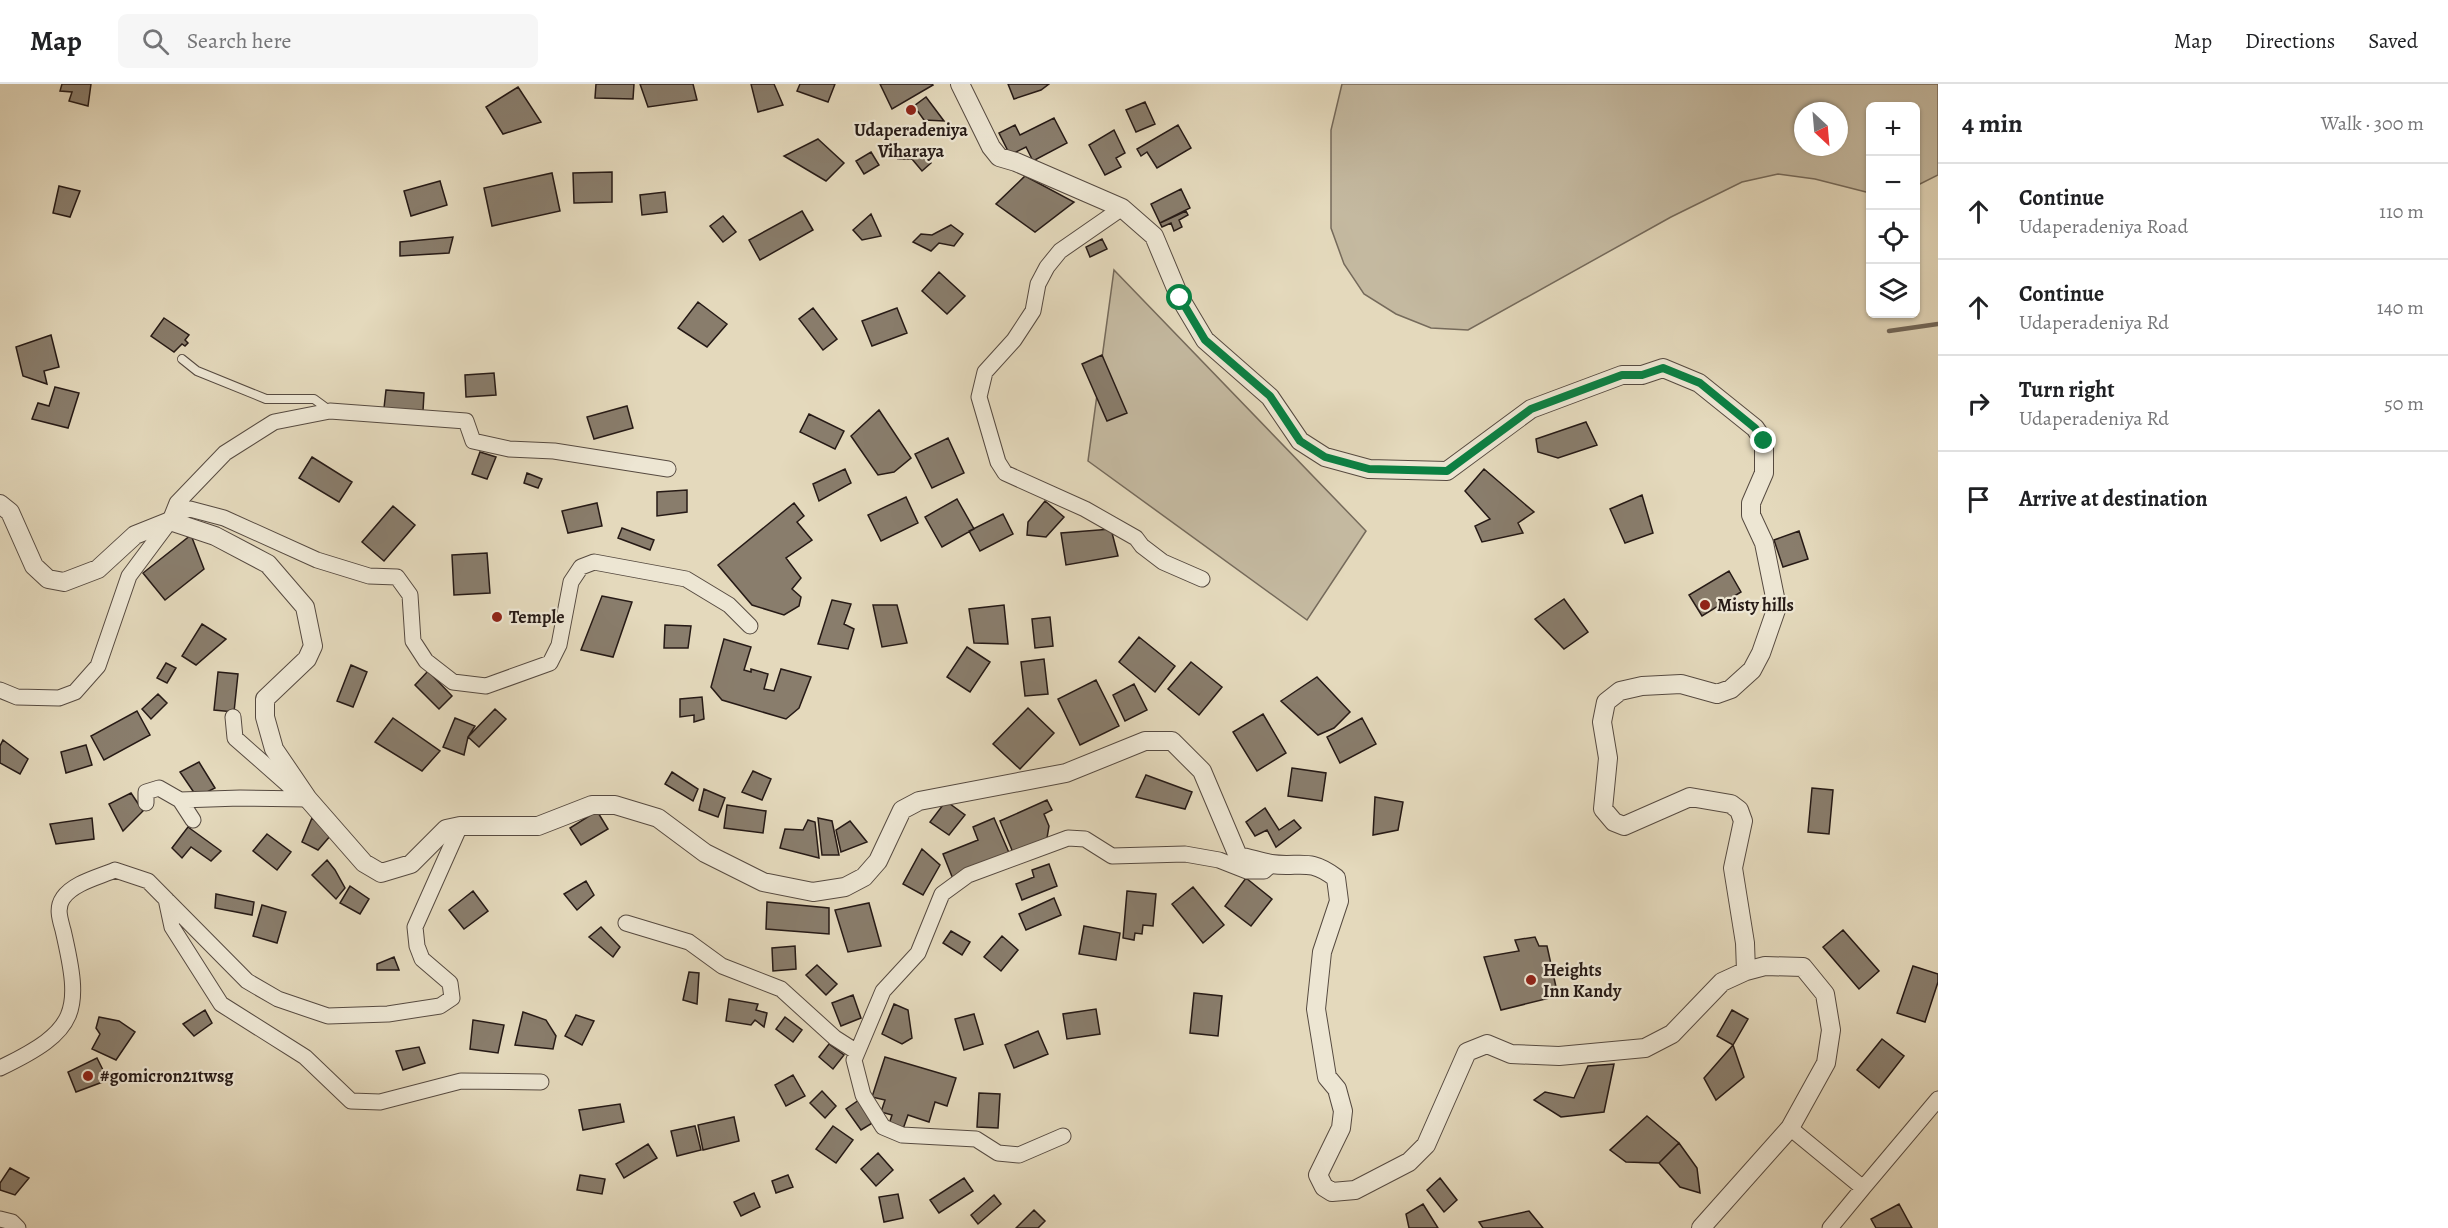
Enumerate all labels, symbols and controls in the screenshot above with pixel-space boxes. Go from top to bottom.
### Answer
search box [118,14,538,68]
text: Map [30,22,82,60]
icon: search [139,25,172,58]
text: Search here [187,26,291,56]
text: Map [2174,27,2212,55]
text: Directions [2245,27,2335,55]
text: Saved [2368,27,2418,55]
north arrow [1794,102,1848,156]
map controls [1866,102,1920,318]
button: + [1866,102,1920,156]
marker: Udaperadeniya Viharaya [904,103,918,117]
text: 4 min [1962,106,2023,141]
text: Walk · 300 m [2321,110,2424,137]
place label: Udaperadeniya Viharaya [854,118,968,163]
button: − [1866,156,1920,210]
text: Continue [2019,183,2104,213]
icon: ahead [1962,195,1995,228]
text: 110 m [2379,198,2424,225]
button: locate [1866,210,1920,264]
text: Udaperadeniya Road [2019,213,2188,240]
button: layers [1866,264,1920,318]
text: Continue [2019,279,2104,309]
route start [1166,284,1192,310]
icon: ahead [1962,291,1995,324]
text: 140 m [2377,294,2424,321]
text: Udaperadeniya Rd [2019,309,2169,336]
text: Turn right [2019,375,2115,405]
icon: right [1962,387,1995,420]
text: 50 m [2384,390,2424,417]
text: Udaperadeniya Rd [2019,405,2169,432]
route end [1750,427,1776,453]
icon: arrive [1962,483,1995,516]
text: Arrive at destination [2019,484,2208,514]
place label: Misty hills [1717,593,1794,617]
marker: Misty hills [1698,598,1712,612]
place label: Temple [509,605,565,629]
marker: Temple [490,610,504,624]
place label: Heights Inn Kandy [1543,958,1622,1003]
marker: Heights Inn Kandy [1524,973,1538,987]
place label: #gomicron21twsg [100,1064,234,1088]
marker: #gomicron21twsg [81,1069,95,1083]

